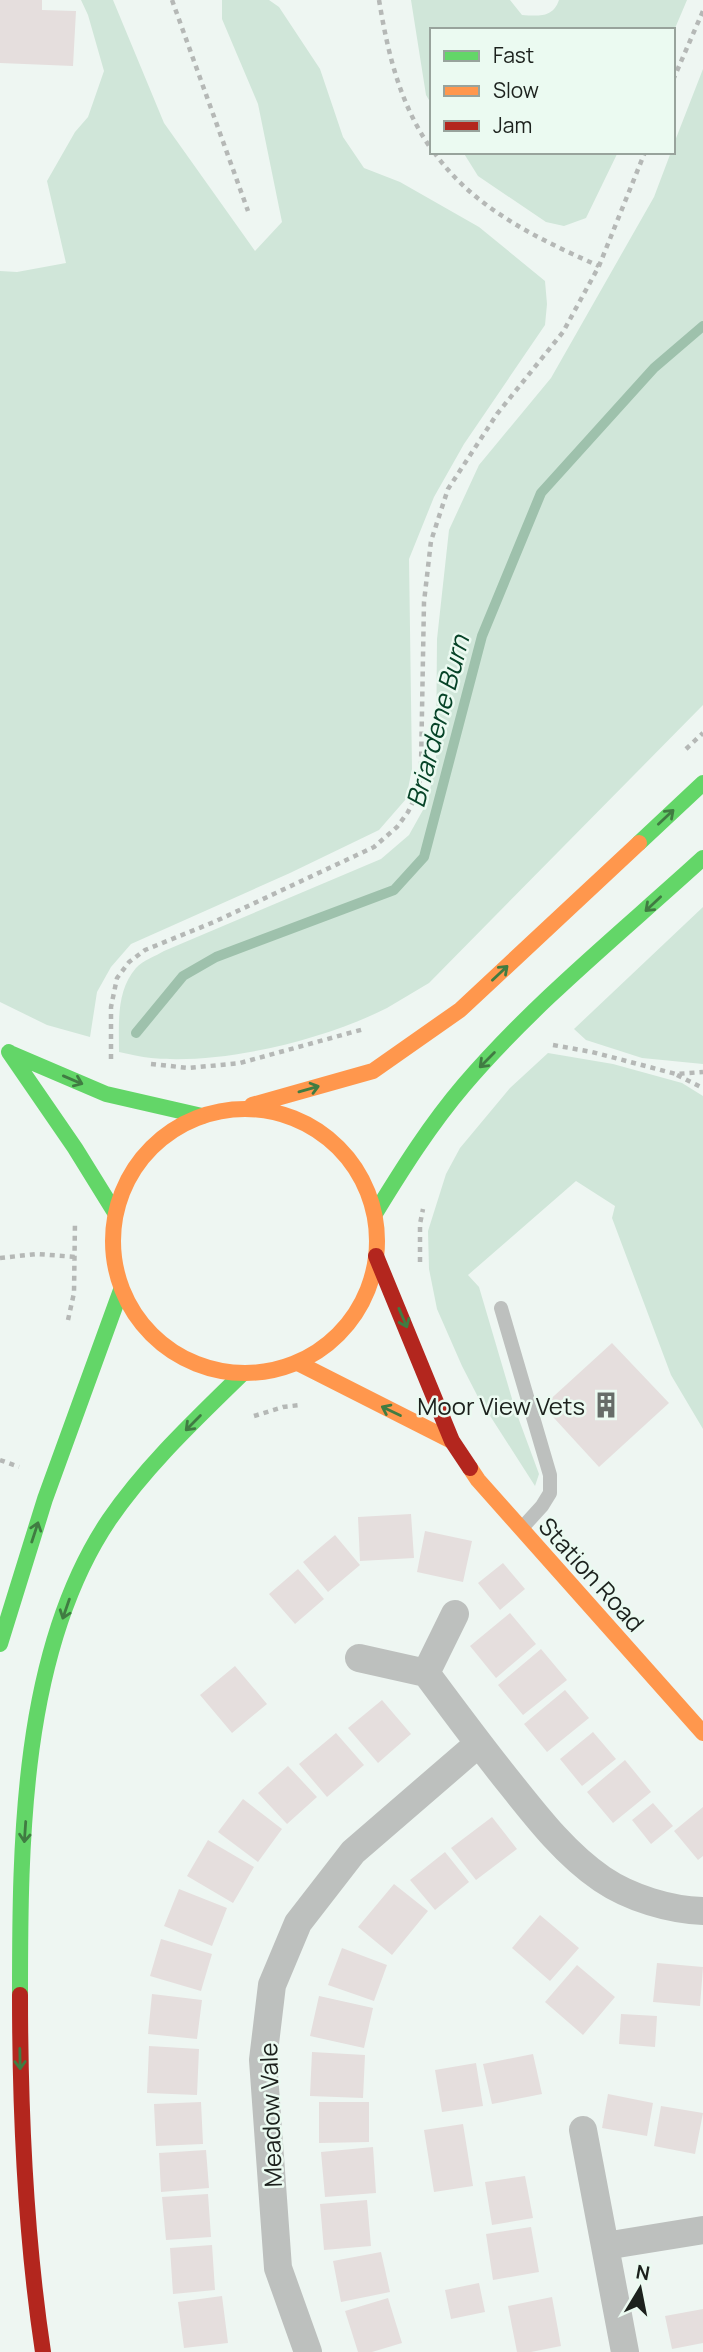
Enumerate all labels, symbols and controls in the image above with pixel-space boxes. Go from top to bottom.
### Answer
legend [430,28,675,154]
text: Fast [493,41,534,69]
text: Slow [493,76,539,104]
text: Jam [493,111,532,139]
water label: Briardene Burn [397,629,478,811]
one-way arrow [657,809,675,825]
one-way arrow [645,896,662,913]
one-way arrow [491,964,508,981]
one-way arrow [479,1051,496,1068]
one-way arrow [62,1074,83,1087]
one-way arrow [298,1081,320,1094]
one-way arrow [397,1307,410,1329]
place label: Moor View Vets [417,1389,585,1422]
building icon: Moor View Vets [591,1390,621,1420]
one-way arrow [381,1404,402,1417]
one-way arrow [184,1414,201,1431]
street label: Station Road [532,1510,652,1638]
one-way arrow [29,1521,42,1543]
one-way arrow [59,1598,71,1620]
one-way arrow [18,1820,31,1843]
street label: Meadow Vale [251,2042,289,2188]
one-way arrow [14,2048,27,2071]
north arrow [605,2254,675,2324]
text: N [634,2258,652,2286]

